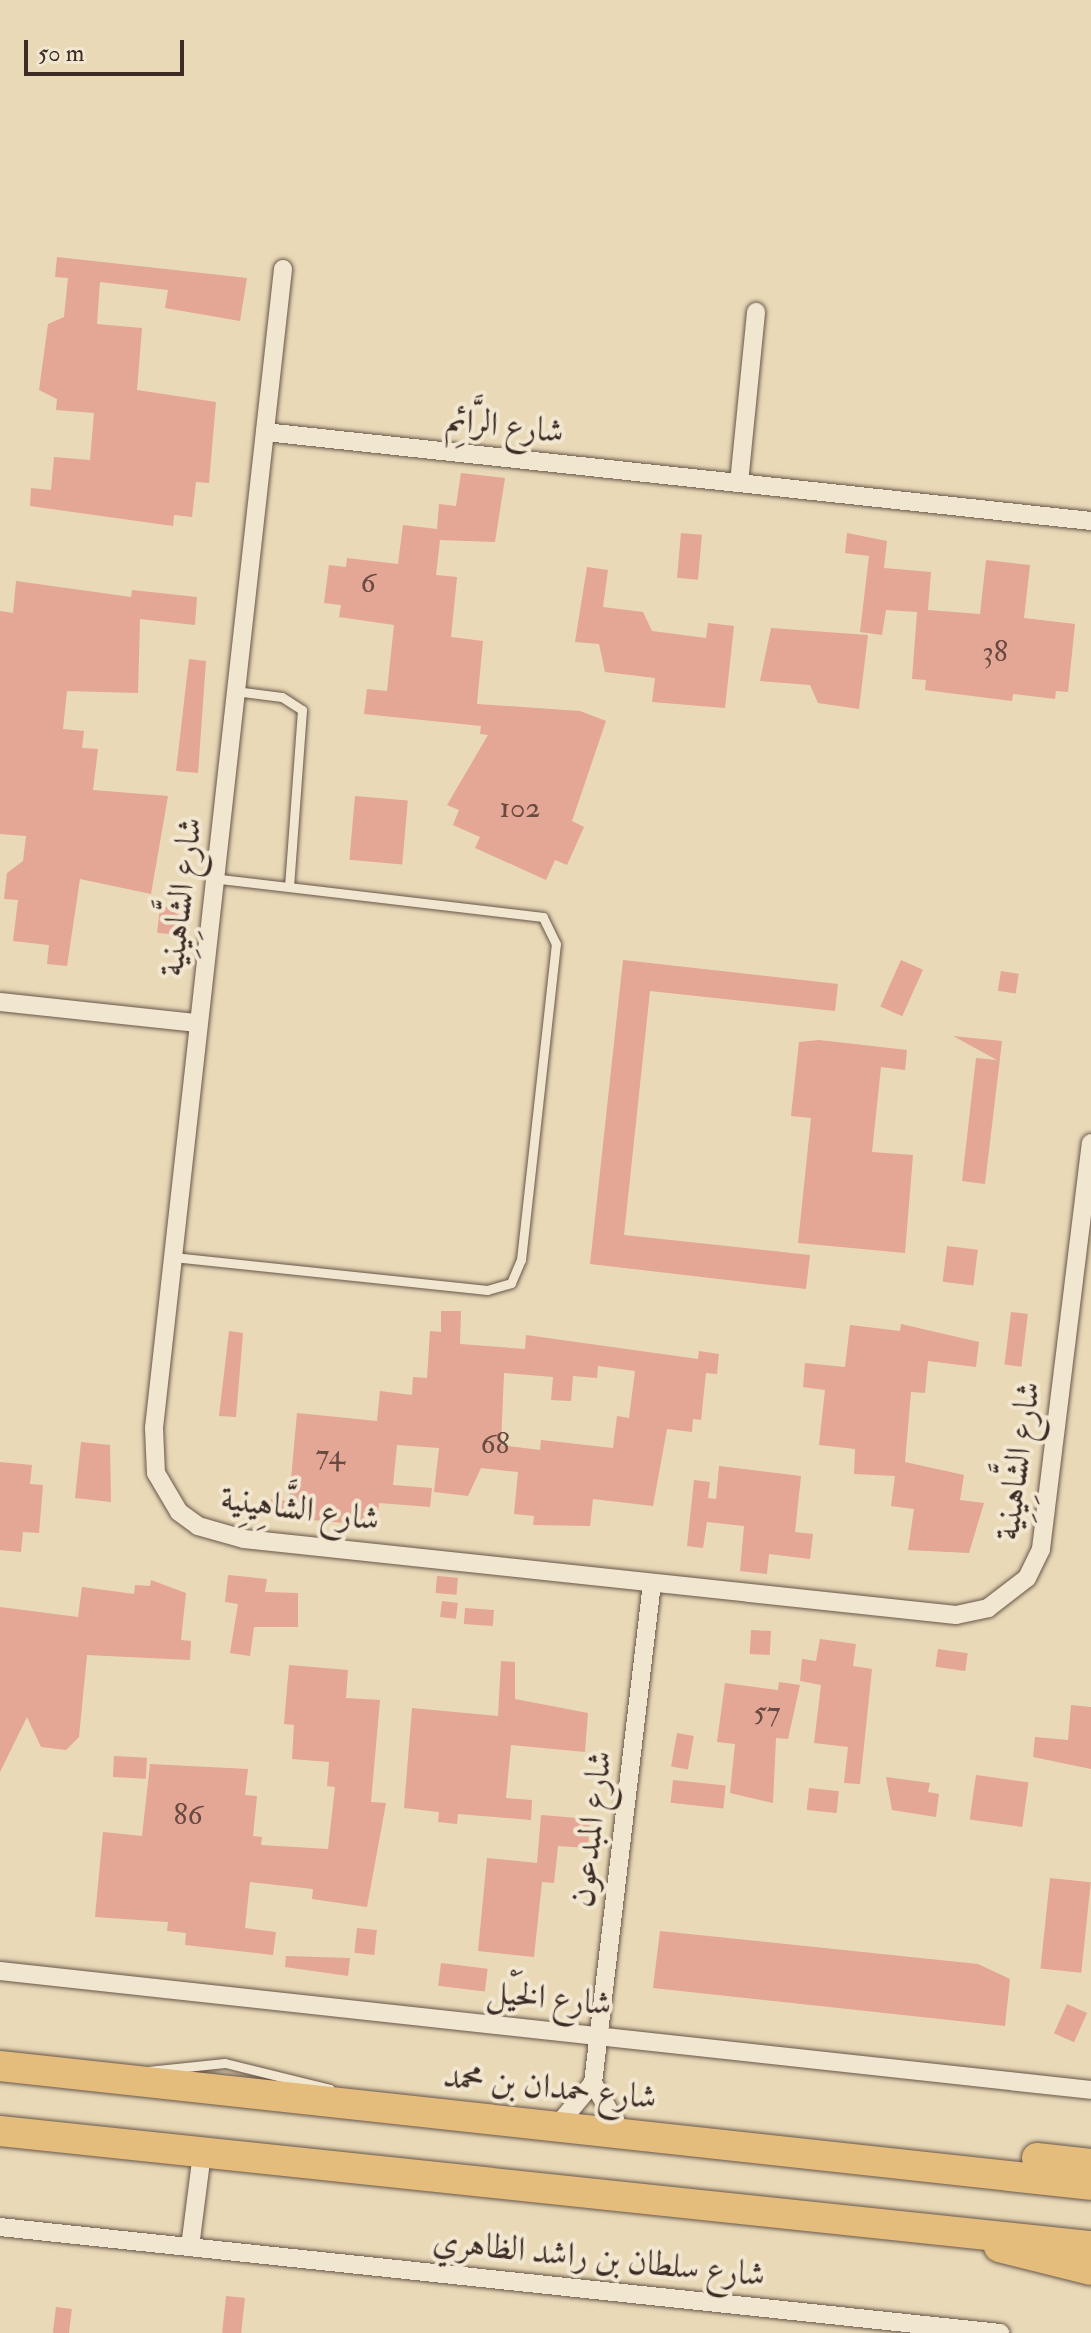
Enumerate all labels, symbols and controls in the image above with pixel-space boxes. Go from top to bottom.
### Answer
scale bar [28,24,188,74]
text: 50 m [38,38,84,69]
street label: شارع الرَّائِم [444,400,566,452]
house number: 6 [360,565,376,601]
house number: 38 [982,634,1008,670]
house number: 102 [499,790,541,826]
street label: شارع الشَّاهِينِية [151,815,211,979]
street label: شارع الشَّاهِينِية [987,1379,1049,1543]
house number: 68 [480,1426,510,1462]
house number: 74 [315,1437,345,1473]
street label: شارع الشَّاهِينِية [218,1478,382,1540]
house number: 57 [754,1694,780,1730]
street label: شارع المبدعون [561,1748,621,1910]
house number: 86 [173,1797,203,1833]
street label: شارع الخَيْل [485,1971,613,2025]
street label: شارع حمدان بن محمد [441,2056,659,2118]
street label: شارع سلطان بن راشد الظاهري [431,2220,767,2296]

